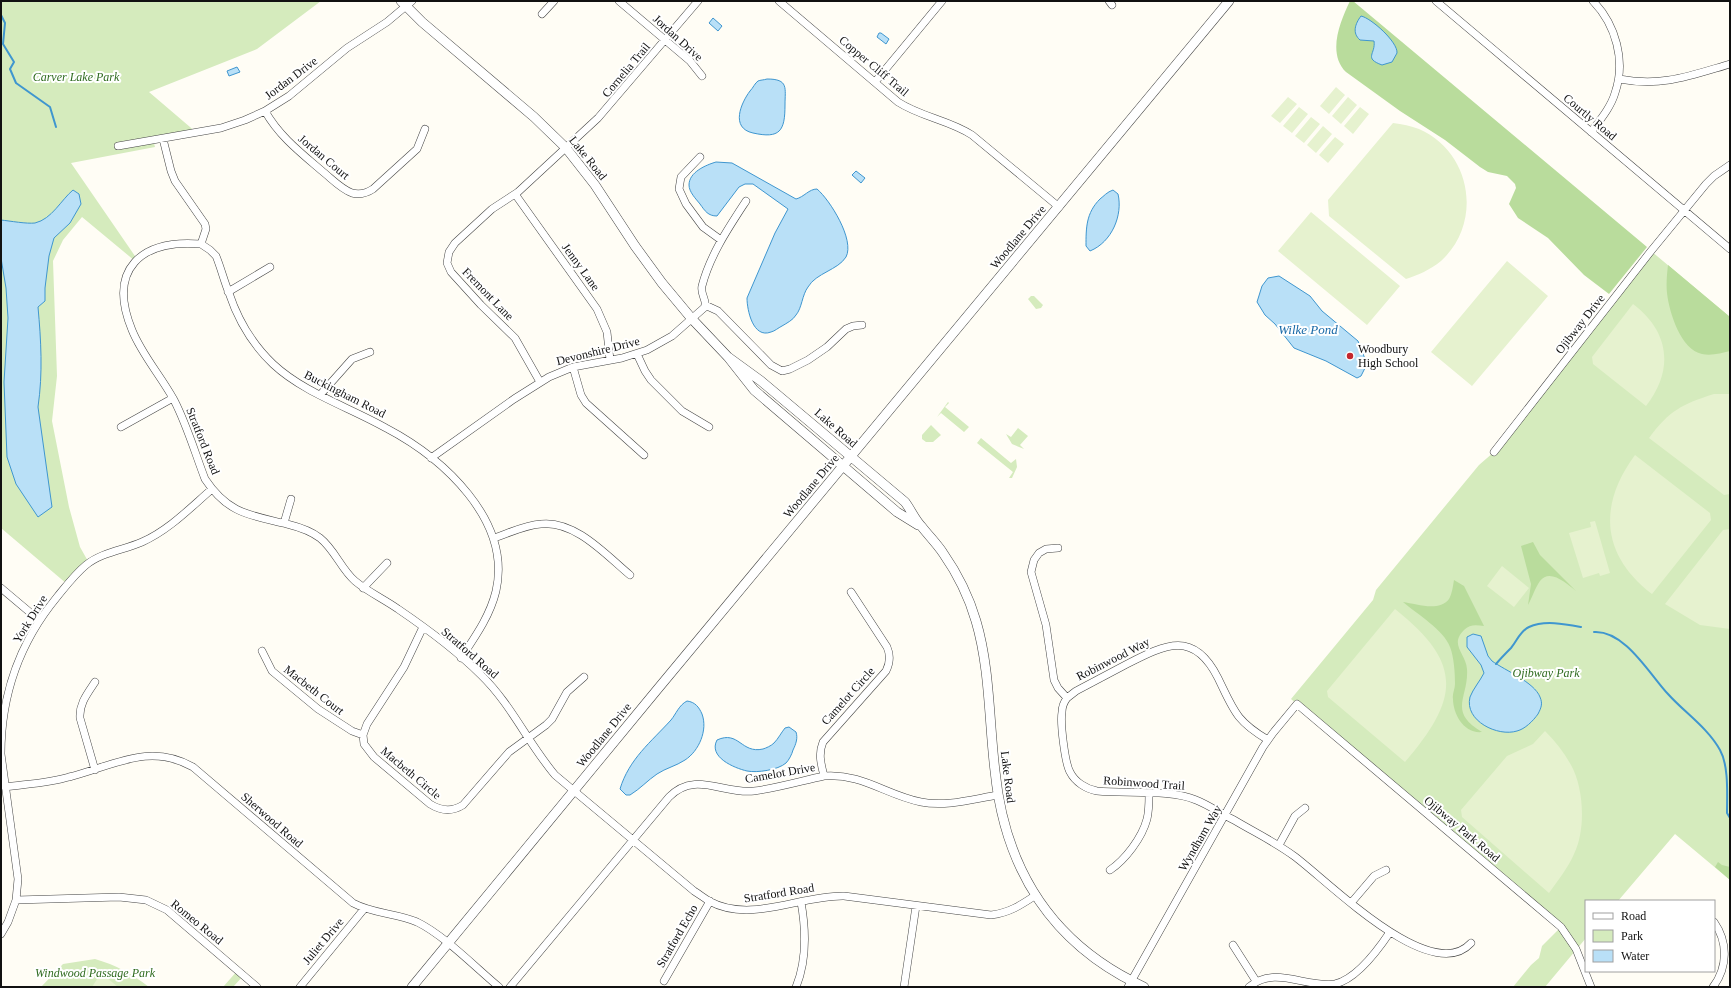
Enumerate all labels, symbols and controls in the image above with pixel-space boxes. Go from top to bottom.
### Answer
street label: Jordan Drive [650,12,706,64]
street label: Copper Cliff Trail [836,33,912,100]
street label: Cornelia Trail [599,39,653,100]
street label: Jordan Drive [262,54,320,102]
park label: Carver Lake Park [33,70,120,84]
street label: Courtly Road [1561,91,1619,143]
street label: Jordan Court [296,132,353,183]
street label: Lake Road [566,133,610,183]
street label: Woodlane Drive [987,202,1049,272]
street label: Jenny Lane [559,241,603,293]
street label: Fremont Lane [459,265,517,323]
street label: Ojibway Drive [1552,291,1608,357]
water label: Wilke Pond [1278,322,1338,337]
street label: Devonshire Drive [555,334,641,368]
place label: Woodbury High School [1358,342,1419,370]
marker: Woodbury High School [1345,351,1355,361]
street label: Buckingham Road [302,367,388,421]
street label: Stratford Road [183,405,223,477]
street label: Lake Road [812,406,860,450]
street label: Woodlane Drive [780,451,842,521]
street label: York Drive [10,592,50,646]
street label: Stratford Road [439,624,501,682]
street label: Robinwood Way [1074,634,1152,684]
street label: Macbeth Court [281,662,347,718]
street label: Camelot Circle [818,664,878,728]
park label: Ojibway Park [1513,666,1580,680]
street label: Woodlane Drive [574,700,634,770]
street label: Macbeth Circle [378,744,444,802]
street label: Lake Road [998,750,1018,804]
street label: Camelot Drive [744,760,816,786]
street label: Robinwood Trail [1103,773,1186,793]
street label: Sherwood Road [238,789,306,851]
street label: Ojibway Park Road [1421,793,1503,865]
street label: Wyndham Way [1176,803,1224,873]
street label: Stratford Road [743,881,815,905]
street label: Romeo Road [168,897,226,947]
legend [1585,900,1715,972]
street label: Stratford Echo [653,902,701,970]
text: Road [1621,909,1646,923]
street label: Juliet Drive [300,915,346,967]
text: Park [1621,929,1643,943]
text: Water [1621,949,1649,963]
park label: Windwood Passage Park [35,966,156,980]

